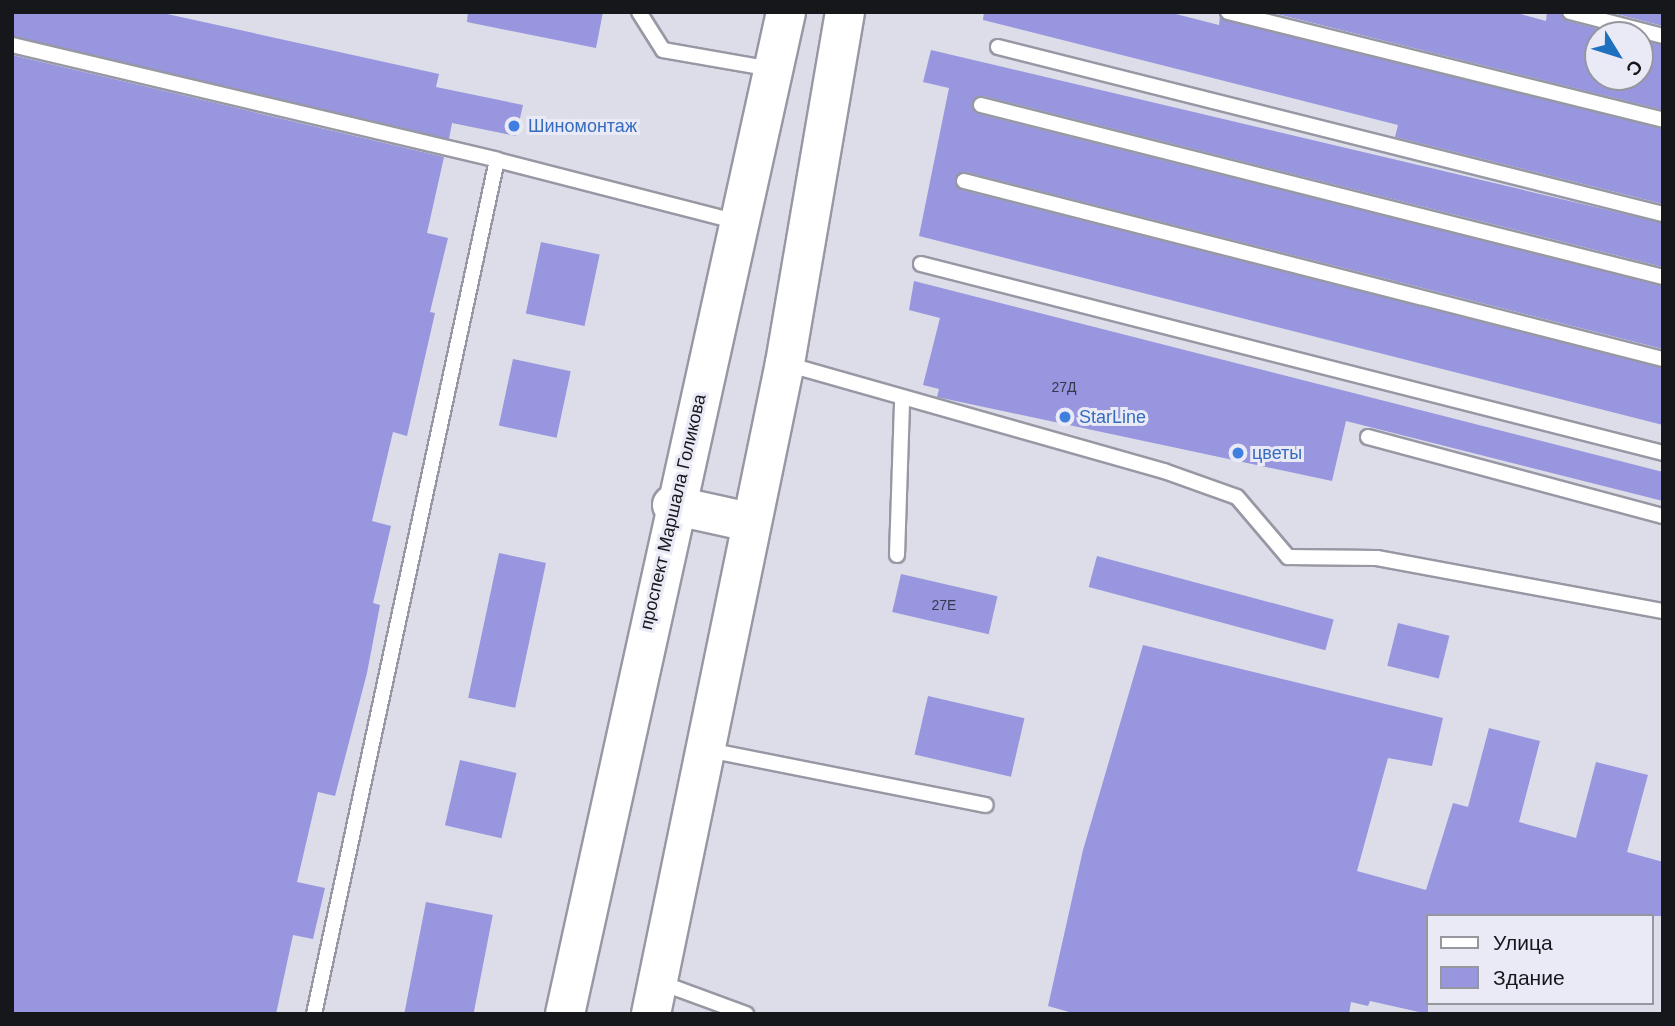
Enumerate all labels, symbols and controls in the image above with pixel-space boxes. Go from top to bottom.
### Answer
north arrow [1584,21,1654,91]
text: С [1622,56,1647,80]
place label: Шиномонтаж [528,115,637,137]
marker: Шиномонтаж [506,118,522,134]
house number: 27Д [1051,379,1077,395]
street label: проспект Маршала Голикова [635,392,711,632]
place label: StarLine [1079,406,1146,428]
marker: StarLine [1057,409,1073,425]
place label: цветы [1252,442,1302,464]
marker: цветы [1230,445,1246,461]
house number: 27Е [932,597,956,613]
legend [1426,914,1654,1005]
text: Улица [1493,931,1553,954]
text: Здание [1493,966,1565,989]

